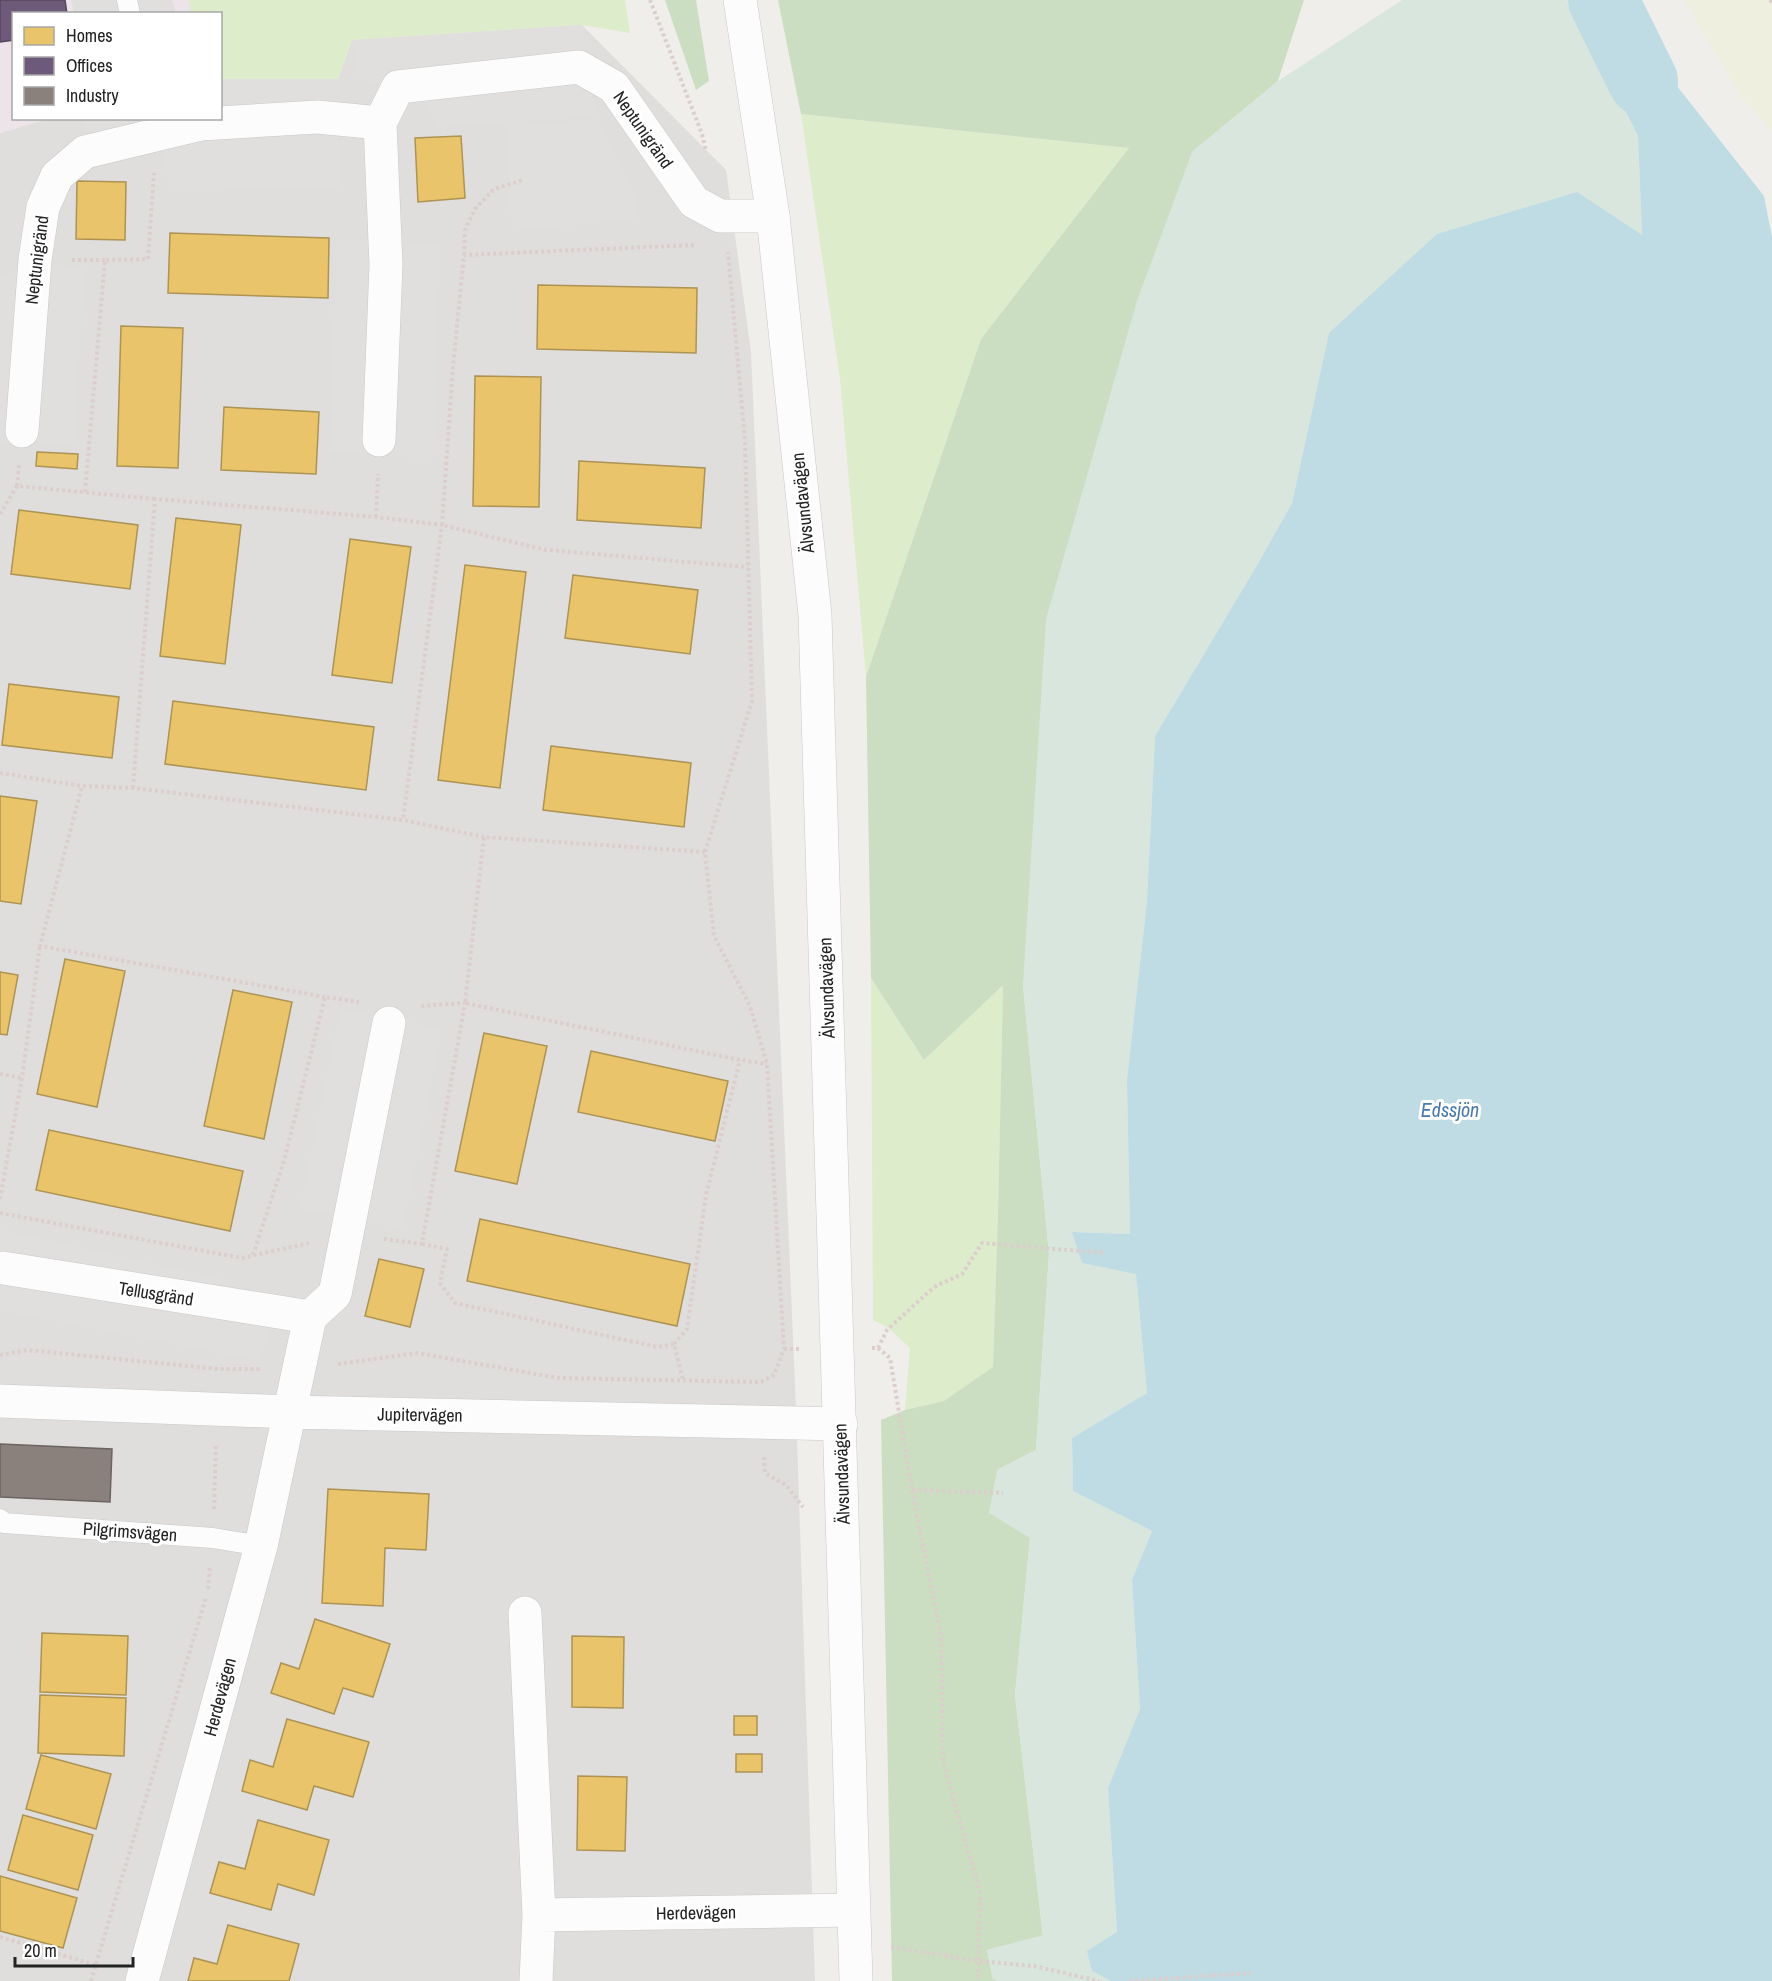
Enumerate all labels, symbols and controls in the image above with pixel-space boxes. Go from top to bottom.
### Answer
legend [12,12,222,120]
text: Homes [66,23,113,48]
text: Offices [66,53,113,78]
text: Industry [66,83,119,108]
street label: Neptunigränd [608,86,679,174]
street label: Neptunigränd [19,214,54,306]
street label: Älvsundavägen [785,452,820,556]
street label: Älvsundavägen [812,937,841,1040]
water label: Edssjön [1421,1096,1479,1123]
street label: Tellusgränd [117,1275,195,1312]
street label: Jupitervägen [377,1401,463,1428]
street label: Älvsundavägen [827,1423,856,1526]
street label: Pilgrimsvägen [82,1516,178,1547]
street label: Herdevägen [197,1655,242,1739]
street label: Herdevägen [656,1899,736,1926]
scale bar [15,1930,134,1968]
text: 20 m [24,1938,57,1963]

